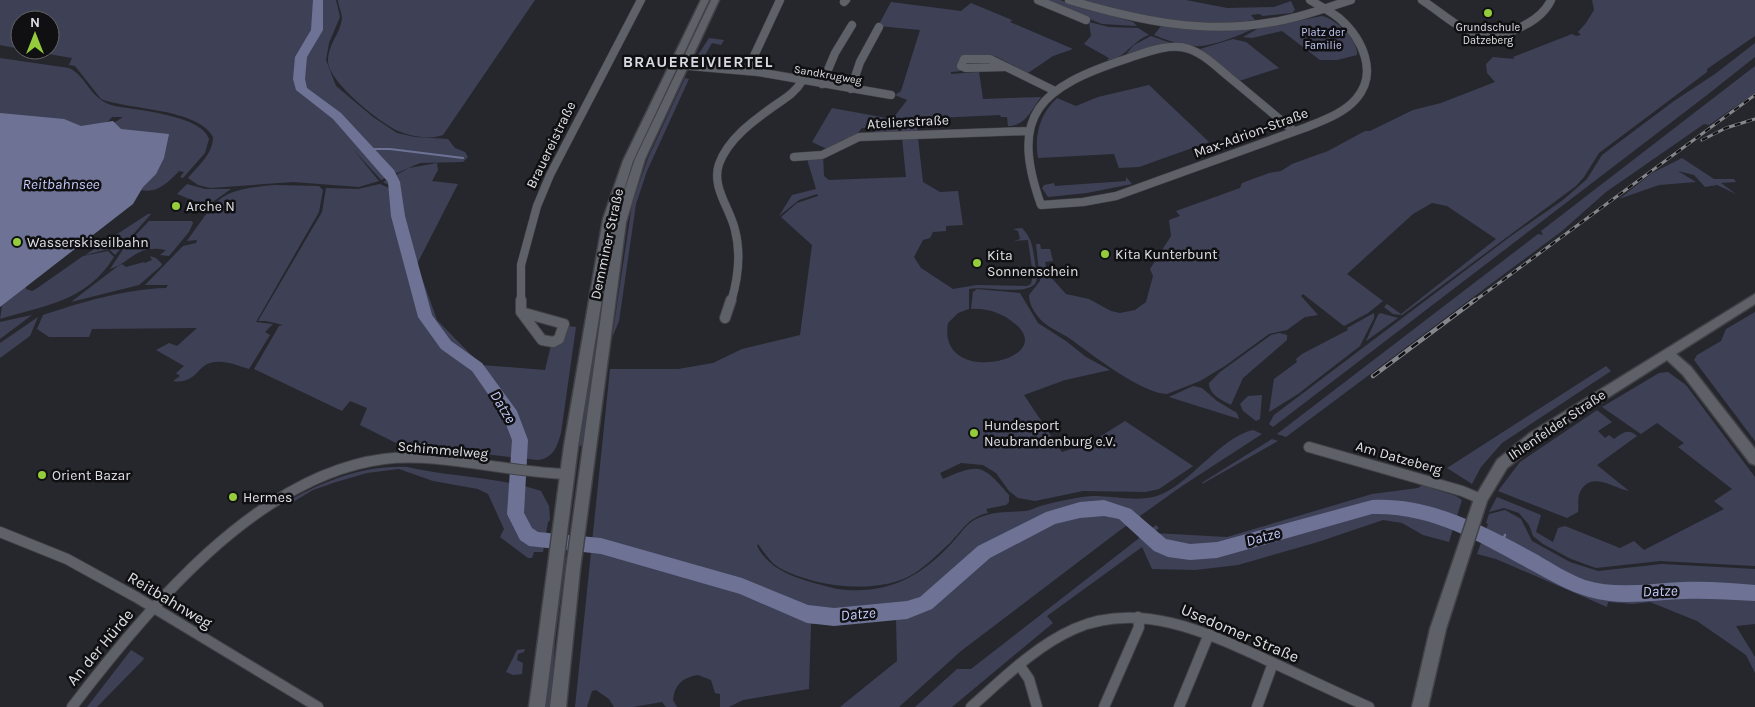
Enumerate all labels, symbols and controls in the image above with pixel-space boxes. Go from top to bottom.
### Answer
marker: Grundschule Datzeberg [1482,7,1494,19]
north arrow [10,10,60,60]
text: N [30,14,40,31]
place label: Grundschule Datzeberg [1456,21,1521,47]
park label: Platz der Familie [1301,26,1345,52]
district label: BRAUEREIVIERTEL [623,52,773,71]
street label: Sandkrugweg [793,63,864,88]
street label: Brauereistraße [523,99,579,191]
street label: Max-Adrion-Straße [1192,104,1310,162]
street label: Atelierstraße [867,111,949,133]
water label: Reitbahnsee [22,175,100,193]
street label: Demminer Straße [587,187,627,301]
place label: Arche N [186,198,235,215]
marker: Arche N [170,200,182,212]
place label: Wasserskiseilbahn [27,234,149,251]
marker: Wasserskiseilbahn [11,236,23,248]
place label: Kita Kunterbunt [1115,246,1217,263]
place label: Kita Sonnenschein [987,247,1079,280]
marker: Kita Kunterbunt [1099,248,1111,260]
marker: Kita Sonnenschein [971,257,983,269]
street label: Ihlenfelder Straße [1505,386,1609,464]
water label: Datze [486,387,520,427]
place label: Hundesport Neubrandenburg e.V. [984,417,1116,450]
marker: Hundesport Neubrandenburg e.V. [968,427,980,439]
street label: Schimmelweg [397,438,489,462]
street label: Am Datzeberg [1354,438,1444,478]
place label: Orient Bazar [52,467,131,484]
marker: Orient Bazar [36,469,48,481]
place label: Hermes [243,489,292,506]
marker: Hermes [227,491,239,503]
water label: Datze [1244,524,1282,550]
street label: Reitbahnweg [124,567,216,633]
water label: Datze [1642,581,1678,601]
street label: Usedomer Straße [1178,600,1302,666]
water label: Datze [840,604,876,624]
street label: An der Hürde [63,605,137,689]

